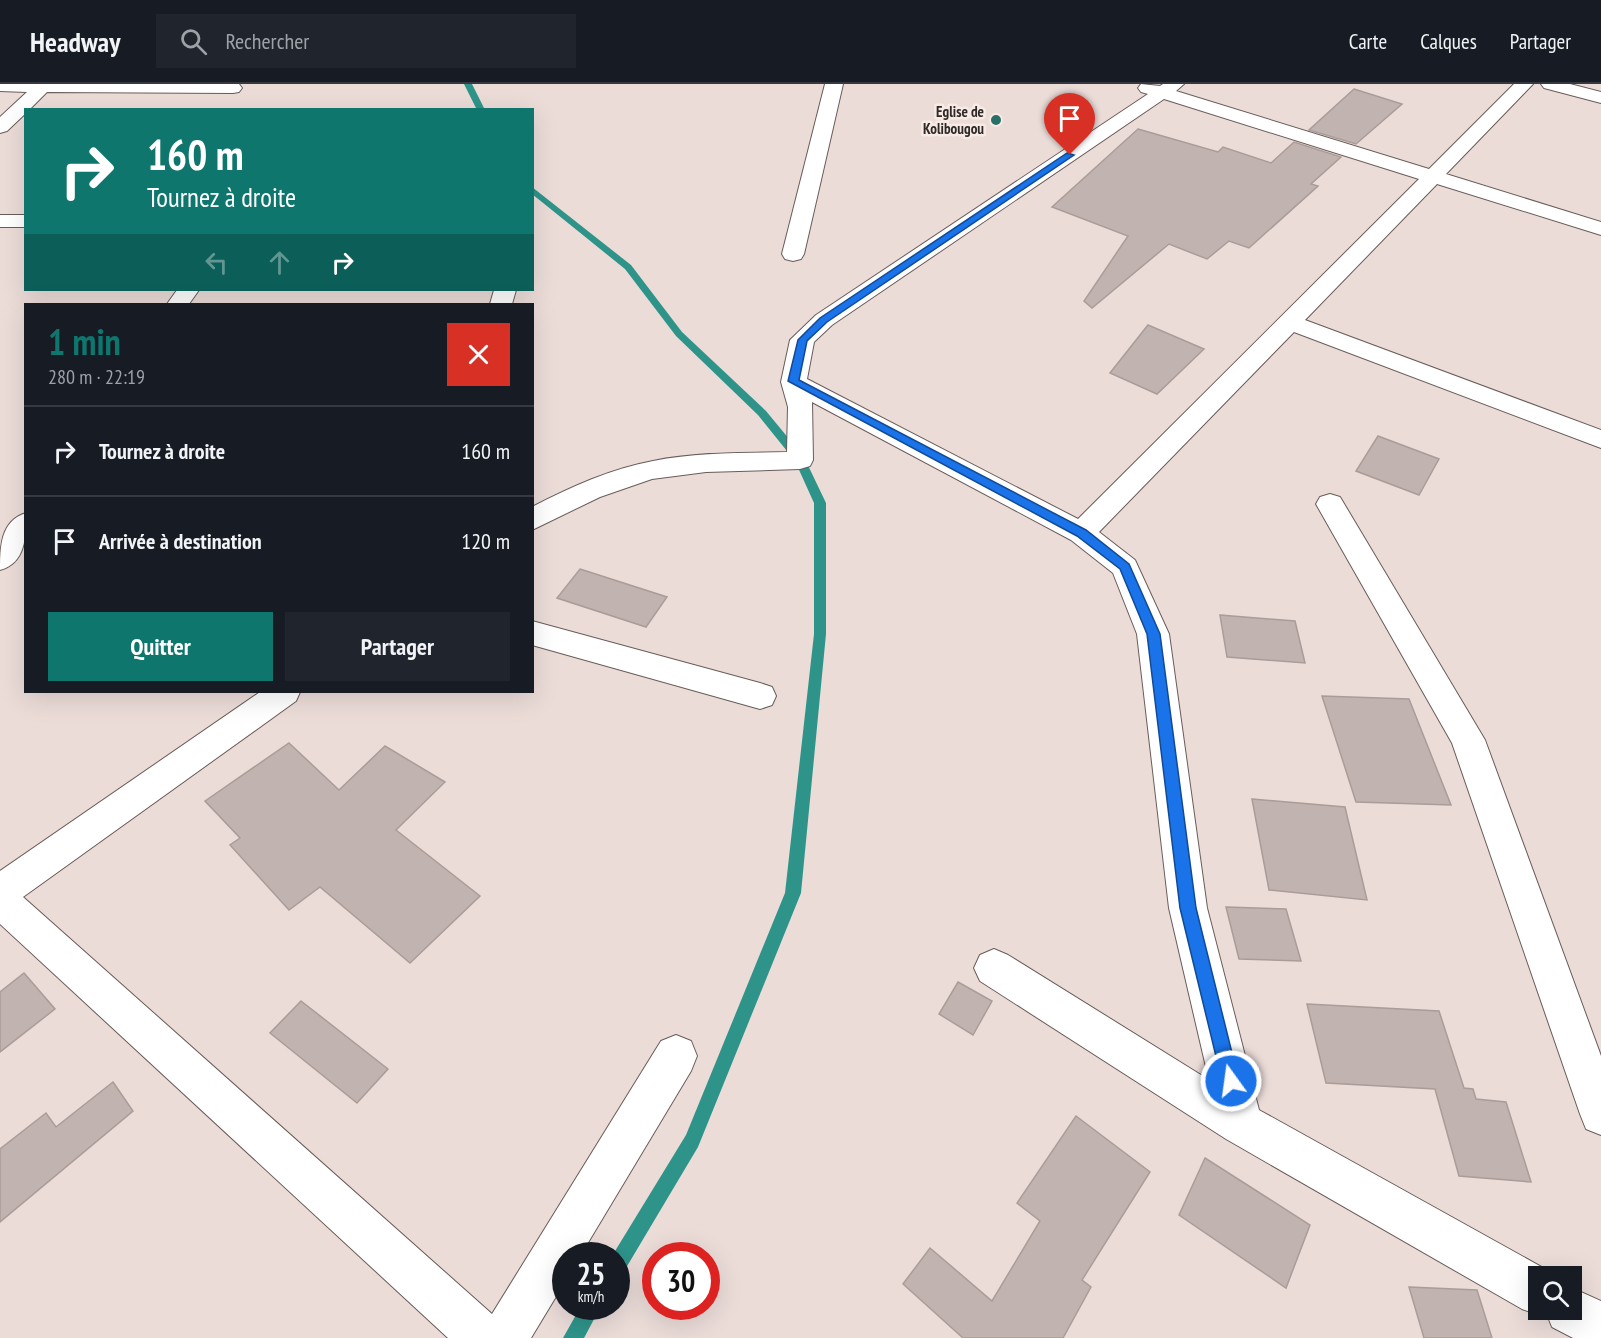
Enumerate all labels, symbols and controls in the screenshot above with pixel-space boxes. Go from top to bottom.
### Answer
search box [156,14,576,68]
text: Headway [30,23,120,60]
icon: search [177,25,210,58]
text: Rechercher [225,27,309,55]
text: Carte [1349,28,1387,55]
text: Calques [1420,28,1477,55]
text: Partager [1510,28,1571,55]
pin [1044,93,1095,155]
place label: Eglise de Kolibougou [923,102,984,138]
icon: arrive [1053,102,1086,135]
marker: Eglise de Kolibougou [989,113,1003,127]
text: 160 m [147,127,244,182]
icon: right [48,132,126,210]
text: Tournez à droite [147,180,296,214]
icon: left [200,246,233,279]
icon: ahead [263,246,296,279]
icon: right [326,246,359,279]
text: 1 min [48,318,121,365]
button: close [447,323,510,386]
text: 280 m · 22:19 [48,364,145,390]
icon: right [48,435,81,468]
text: Tournez à droite [99,437,225,465]
text: 160 m [461,437,510,465]
icon: arrive [48,525,81,558]
text: Arrivée à destination [99,527,262,555]
text: 120 m [461,527,510,555]
button: Quitter [48,612,273,681]
button: Partager [285,612,510,681]
position arrow [1199,1049,1263,1113]
speed limit sign: 30 [642,1242,720,1320]
text: 25 [577,1254,605,1293]
map controls [1528,1266,1582,1320]
button: search [1528,1266,1582,1320]
text: km/h [578,1287,604,1306]

